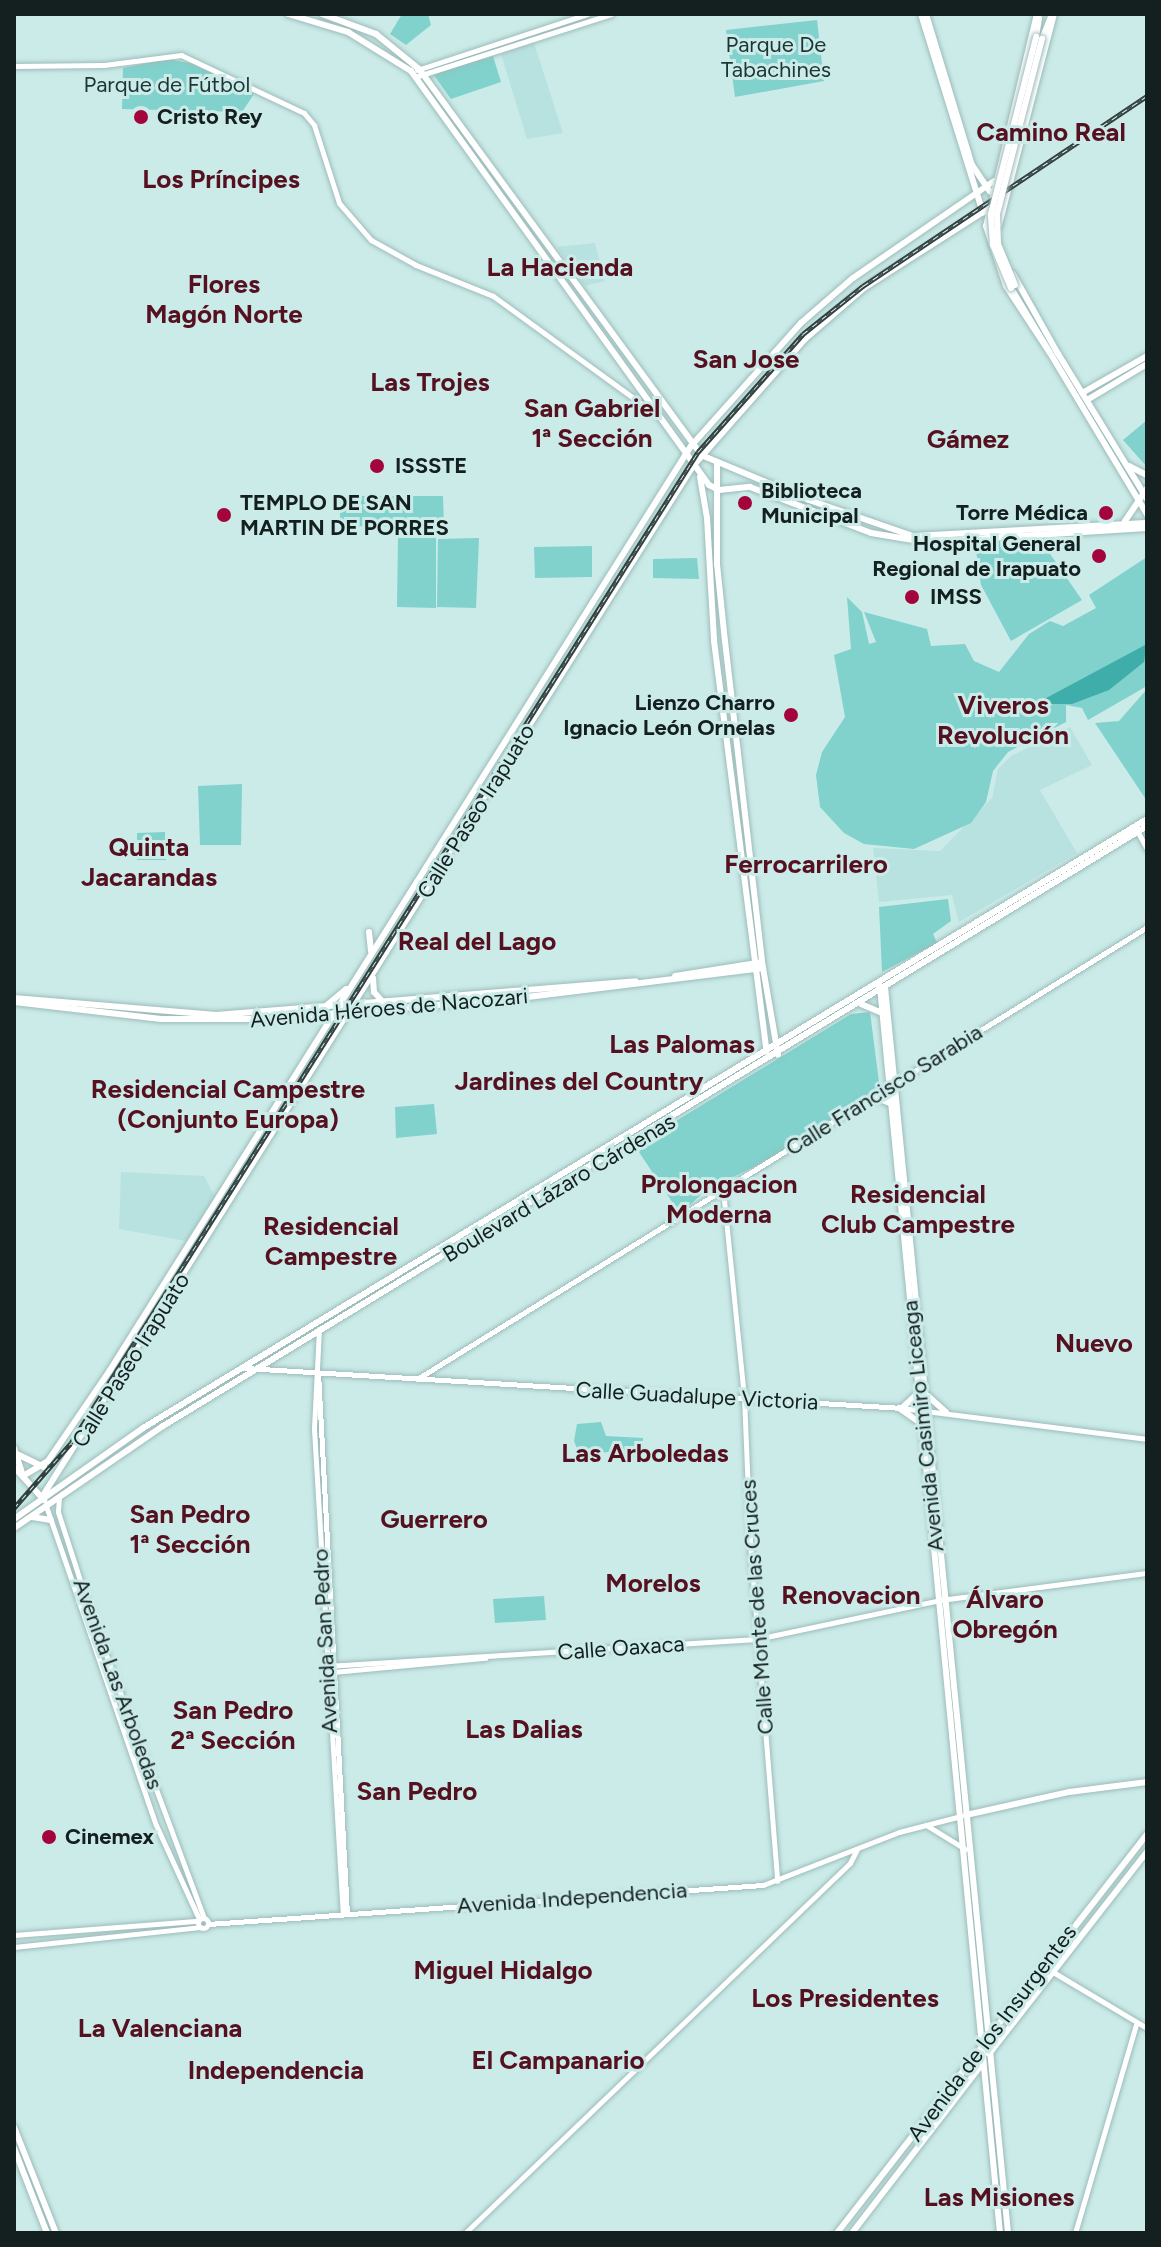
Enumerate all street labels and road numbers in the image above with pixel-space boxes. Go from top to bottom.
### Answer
street label: Calle Paseo Irapuato [412,719,540,903]
street label: Avenida Héroes de Nacozari [249,983,529,1033]
street label: Calle Francisco Sarabia [781,1019,987,1161]
street label: Boulevard Lázaro Cárdenas [438,1108,680,1268]
street label: Calle Paseo Irapuato [67,1268,195,1452]
street label: Avenida Casimiro Liceaga [897,1299,949,1553]
street label: Calle Guadalupe Victoria [575,1376,819,1416]
street label: Calle Monte de las Cruces [735,1479,779,1735]
street label: Avenida San Pedro [307,1548,343,1734]
street label: Avenida Las Arboledas [68,1575,168,1793]
street label: Calle Oaxaca [557,1630,685,1666]
street label: Avenida Independencia [456,1877,688,1919]
street label: Avenida de los Insurgentes [902,1920,1082,2146]

